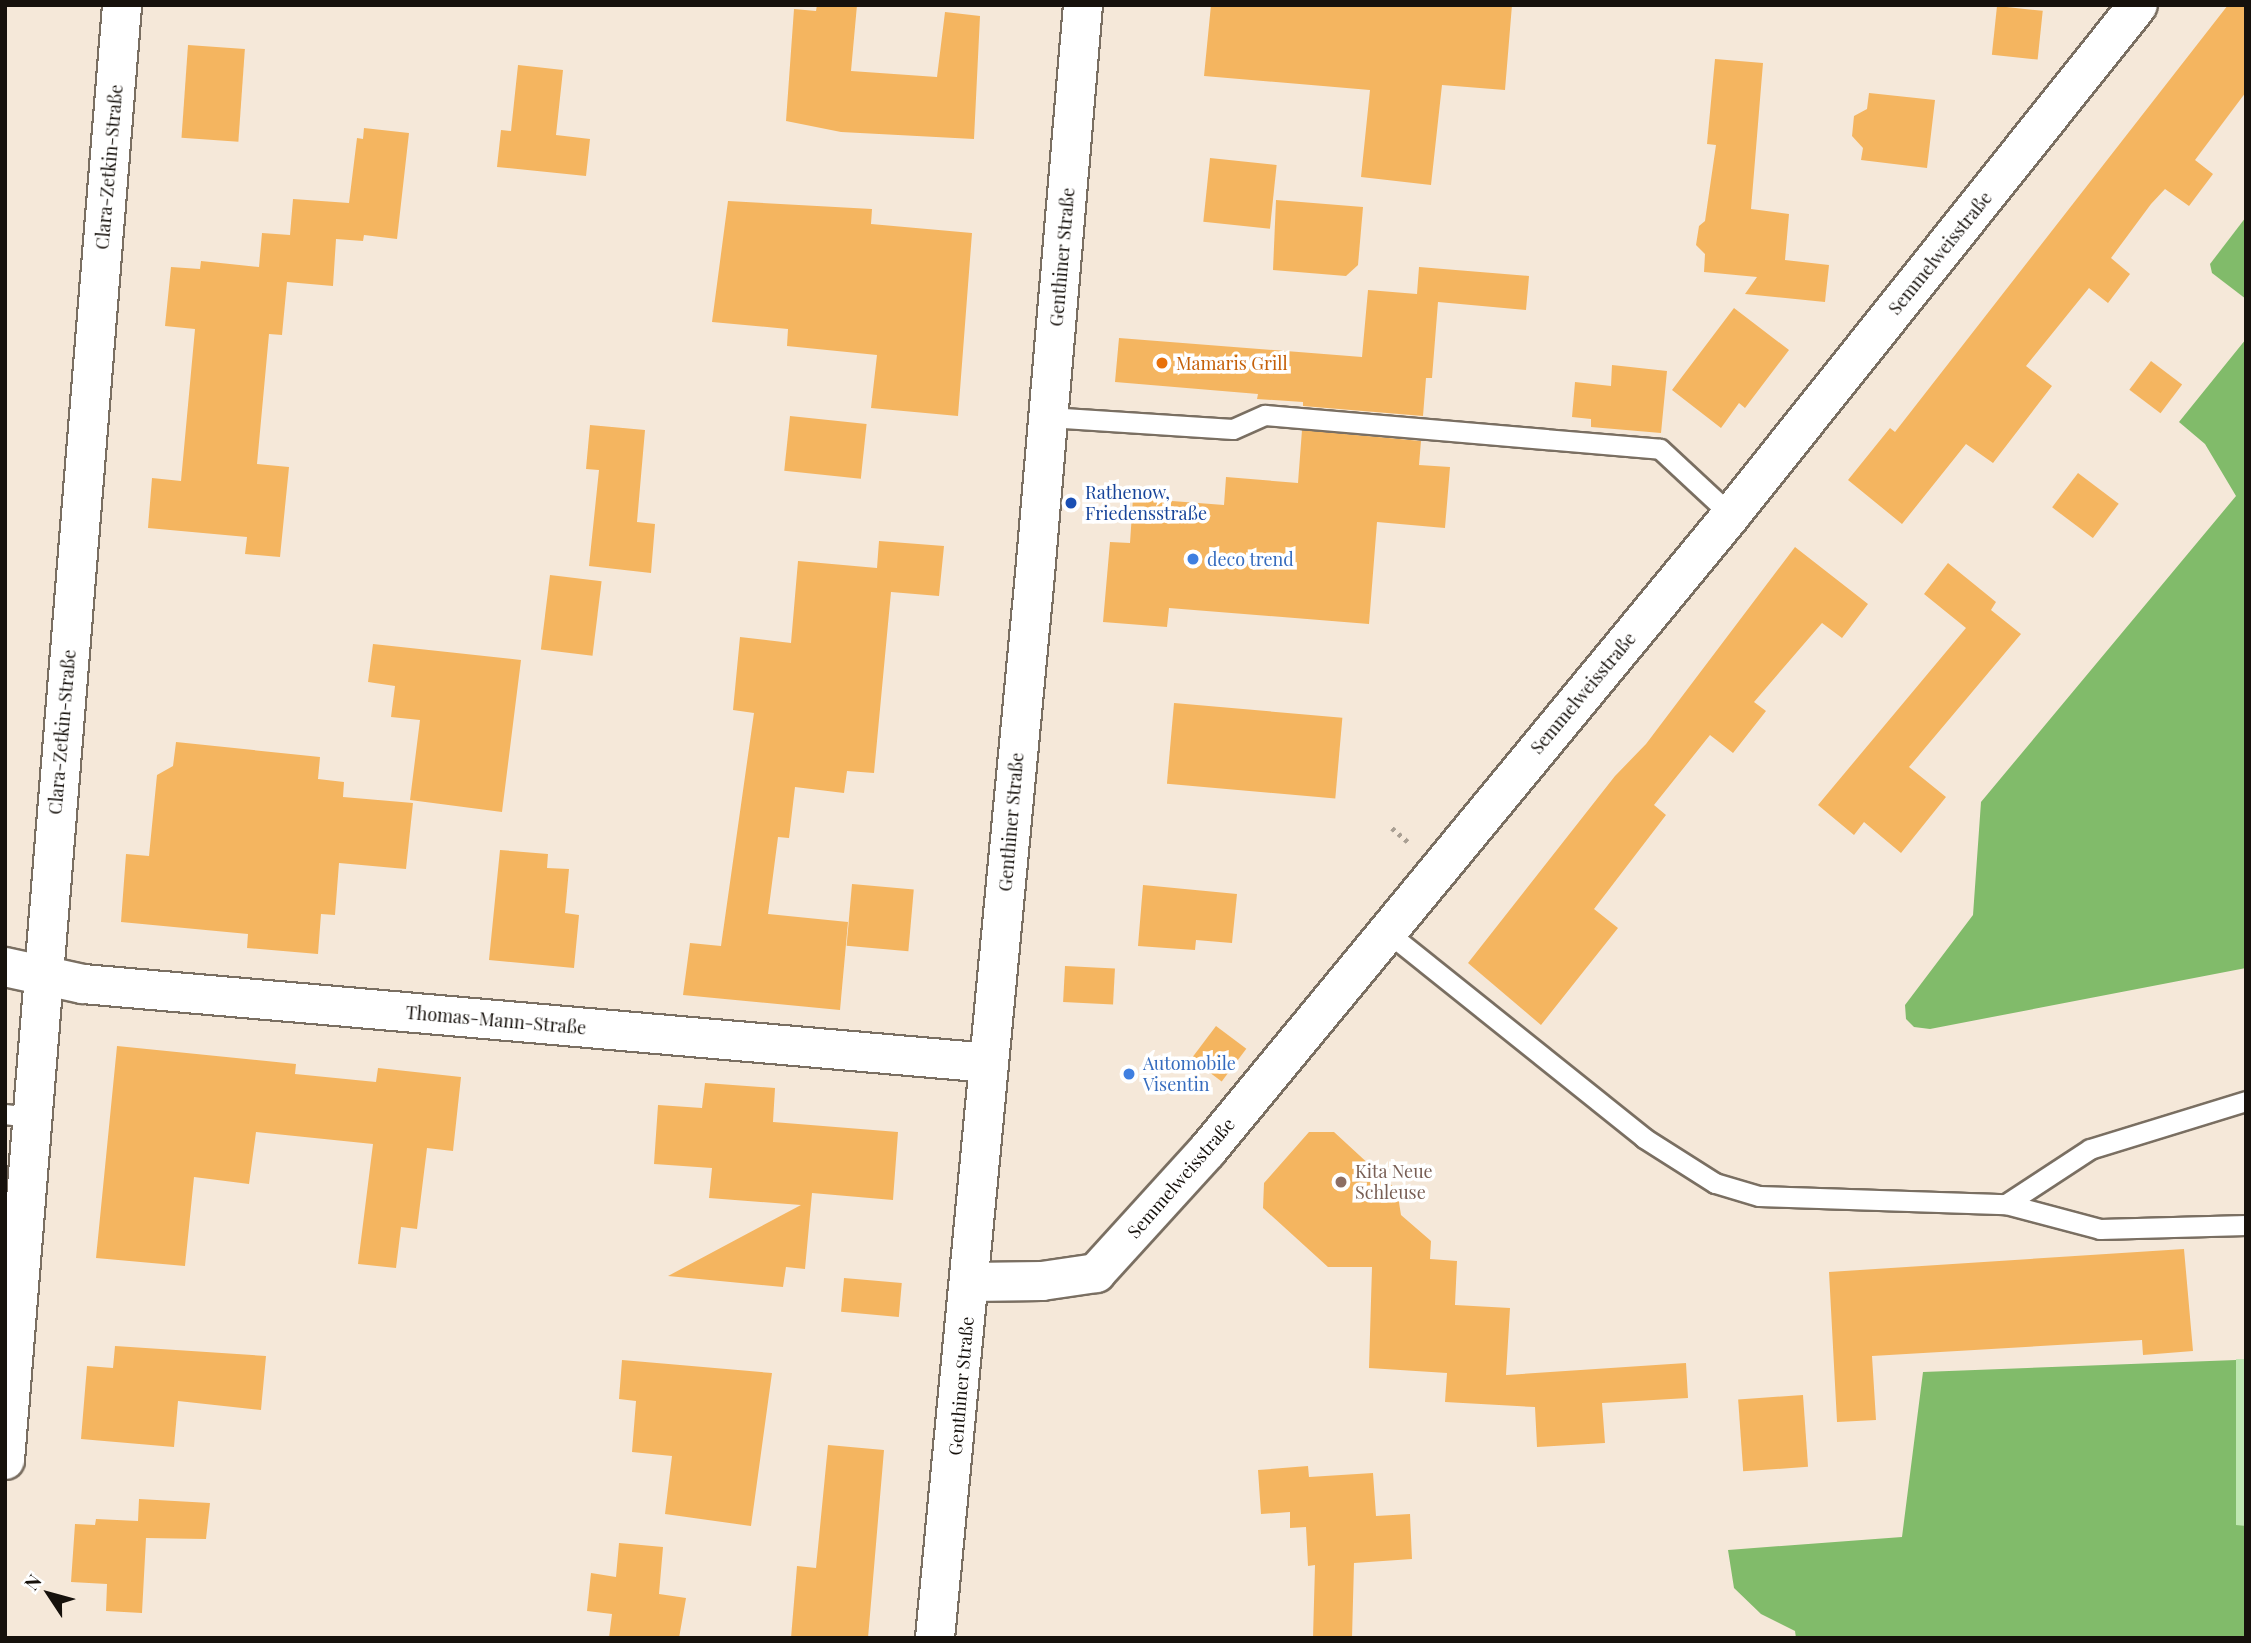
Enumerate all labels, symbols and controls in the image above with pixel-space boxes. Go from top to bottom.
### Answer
street label: Clara-Zetkin-Straße [91,84,127,250]
street label: Genthiner Straße [1045,186,1079,328]
street label: Semmelweisstraße [1884,187,1996,319]
place label: Mamaris Grill [1176,352,1288,374]
marker: Mamaris Grill [1154,355,1170,371]
place label: Rathenow, Friedensstraße [1085,482,1207,524]
marker: Rathenow, Friedensstraße [1063,495,1079,511]
place label: deco trend [1207,548,1294,570]
marker: deco trend [1185,551,1201,567]
street label: Semmelweisstraße [1526,628,1640,758]
street label: Clara-Zetkin-Straße [44,649,80,815]
street label: Genthiner Straße [994,751,1028,893]
street label: Thomas-Mann-Straße [405,1001,587,1039]
place label: Automobile Visentin [1143,1053,1236,1096]
marker: Automobile Visentin [1121,1066,1137,1082]
street label: Semmelweisstraße [1123,1113,1239,1243]
place label: Kita Neue Schleuse [1355,1161,1433,1204]
marker: Kita Neue Schleuse [1333,1174,1349,1190]
street label: Genthiner Straße [944,1315,978,1457]
north arrow [14,1559,84,1629]
text: N [17,1568,47,1595]

